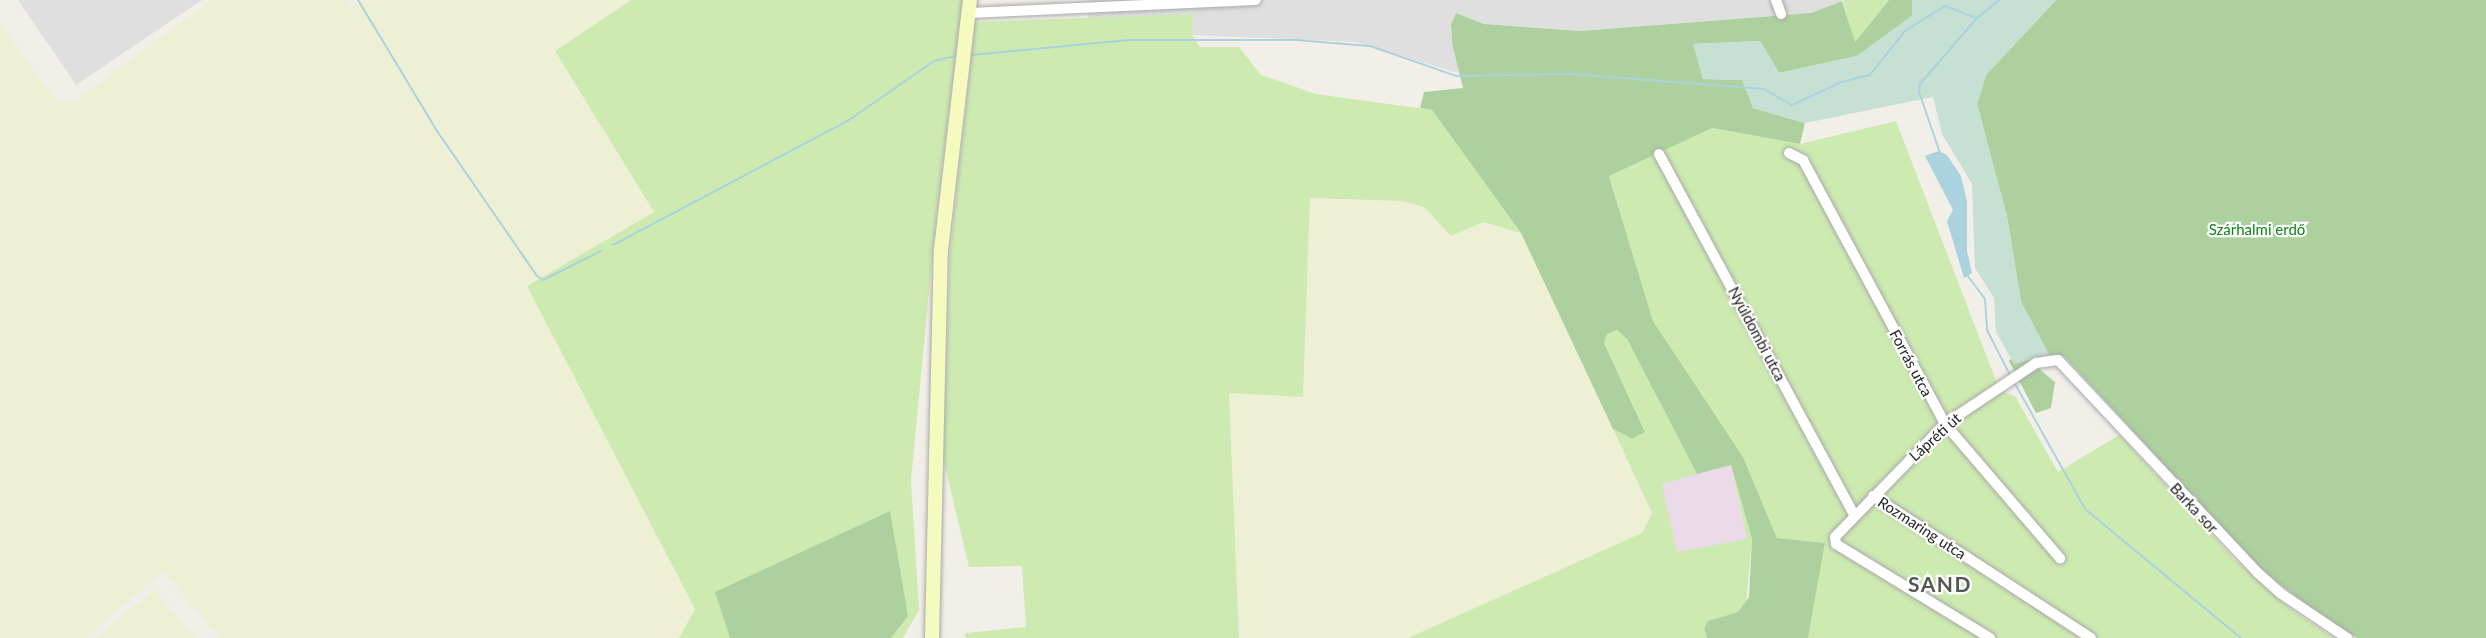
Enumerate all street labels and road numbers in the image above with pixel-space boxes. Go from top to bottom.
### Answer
street label: Nyúldombi utca [1725,284,1789,384]
street label: Forrás utca [1886,326,1936,400]
street label: Lápréti út [1905,409,1965,465]
street label: Barka sor [2166,479,2222,537]
street label: Rozmaring utca [1875,493,1969,563]

